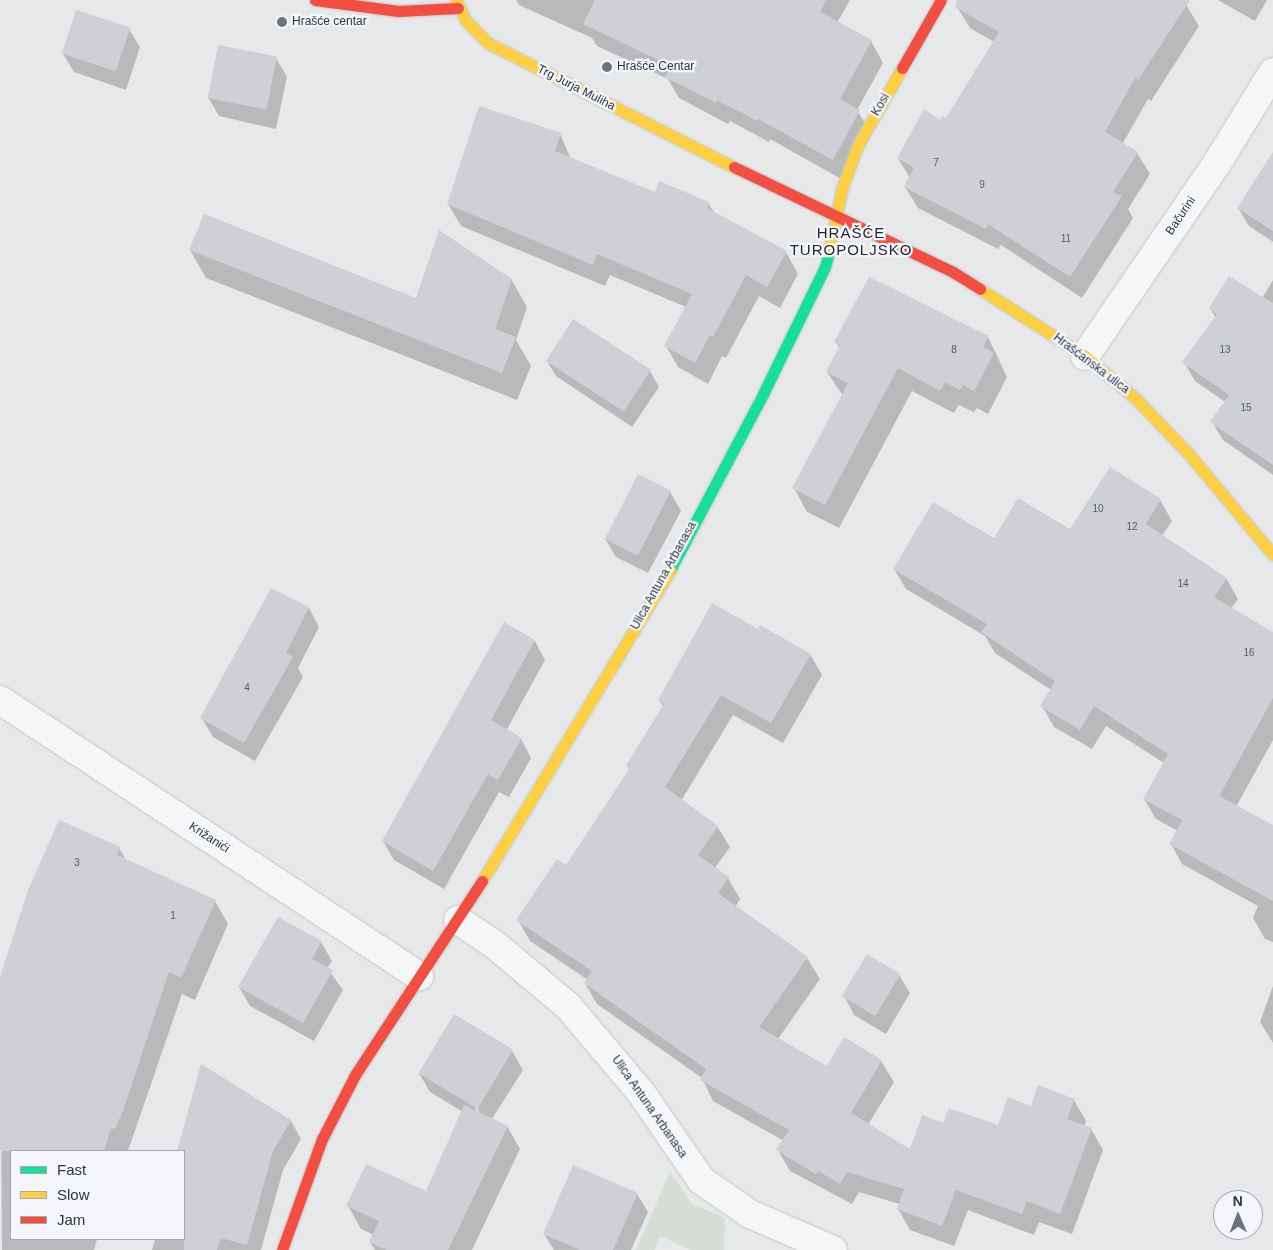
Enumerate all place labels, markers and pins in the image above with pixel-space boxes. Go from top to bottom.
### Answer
place label: Hrašće centar [292,15,367,29]
marker: Hrašće centar [276,16,288,28]
place label: Hrašće Centar [617,60,694,74]
marker: Hrašće Centar [601,61,613,73]

